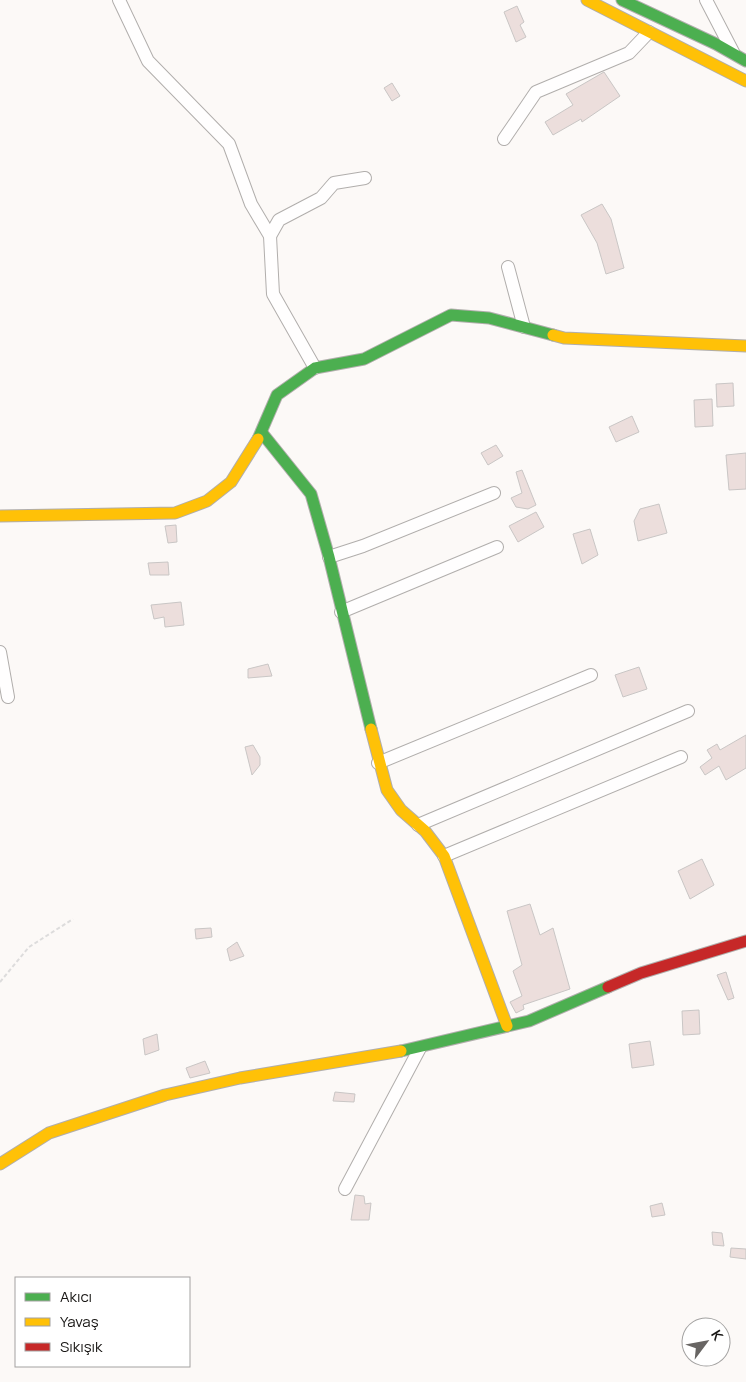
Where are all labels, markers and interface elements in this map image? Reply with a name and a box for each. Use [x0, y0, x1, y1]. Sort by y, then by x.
legend [15, 1277, 190, 1367]
text: Akıcı [60, 1286, 92, 1307]
text: Yavaş [60, 1311, 99, 1332]
north arrow [681, 1317, 731, 1367]
text: K [707, 1326, 728, 1345]
text: Sıkışık [60, 1336, 103, 1357]

